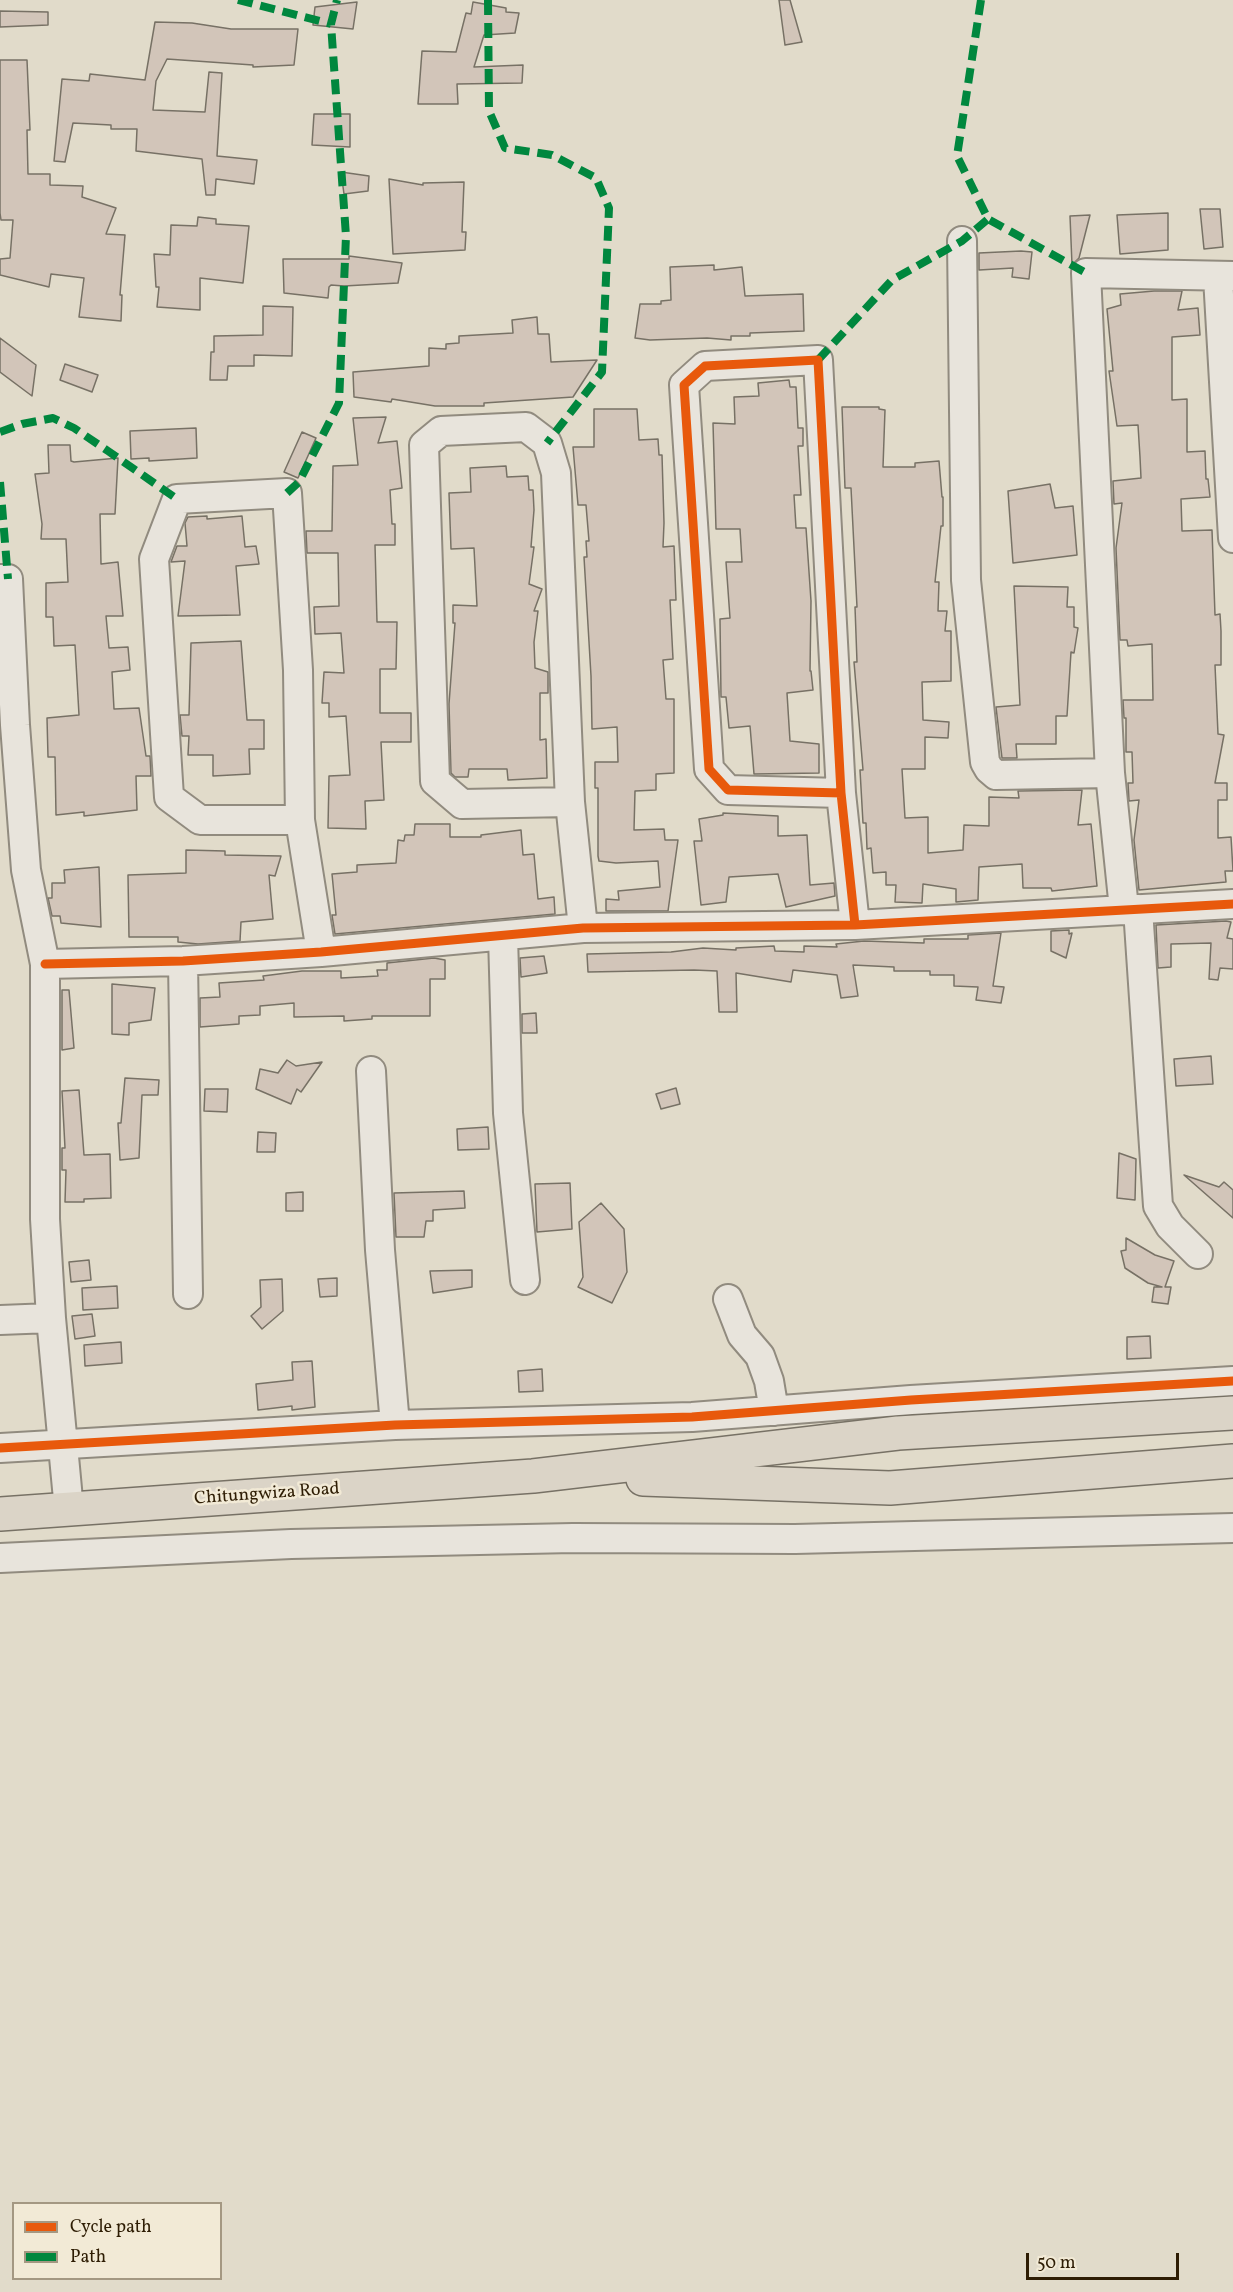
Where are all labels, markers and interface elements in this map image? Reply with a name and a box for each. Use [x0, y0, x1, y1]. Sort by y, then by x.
street label: Chitungwiza Road [193, 1479, 341, 1511]
legend [12, 2202, 222, 2280]
text: Cycle path [70, 2215, 152, 2240]
scale bar [1029, 2241, 1182, 2279]
text: Path [70, 2245, 106, 2270]
text: 50 m [1037, 2251, 1076, 2276]

